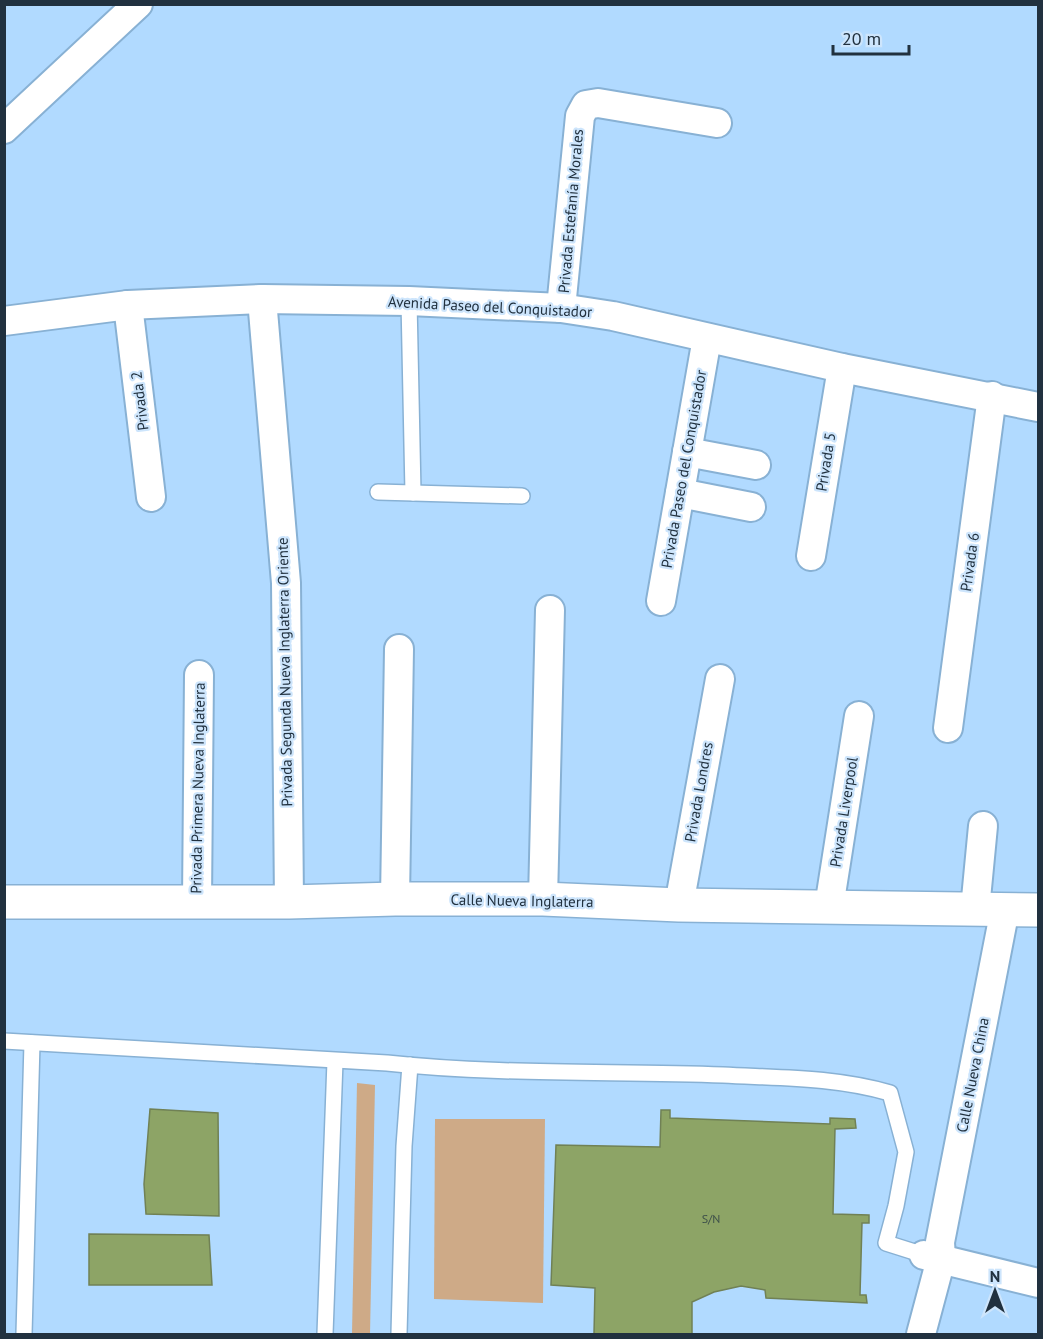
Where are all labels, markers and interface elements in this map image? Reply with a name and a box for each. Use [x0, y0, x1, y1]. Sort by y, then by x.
scale bar [833, 18, 910, 56]
text: 20 m [842, 27, 881, 50]
street label: Privada Estefanía Morales [554, 128, 587, 294]
street label: Avenida Paseo del Conquistador [387, 292, 593, 321]
street label: Privada Paseo del Conquistador [657, 368, 710, 569]
street label: Privada 2 [126, 370, 153, 432]
street label: Privada 5 [811, 431, 840, 493]
street label: Privada 6 [956, 531, 983, 593]
street label: Privada Segunda Nueva Inglaterra Oriente [273, 537, 296, 807]
street label: Privada Primera Nueva Inglaterra [186, 682, 209, 894]
street label: Privada Londres [680, 740, 717, 843]
street label: Privada Liverpool [825, 755, 862, 868]
street label: Calle Nueva Inglaterra [450, 890, 594, 911]
street label: Calle Nueva China [952, 1016, 993, 1134]
house number: S/N [702, 1211, 720, 1226]
north arrow [965, 1261, 1025, 1321]
text: N [990, 1266, 1000, 1286]

